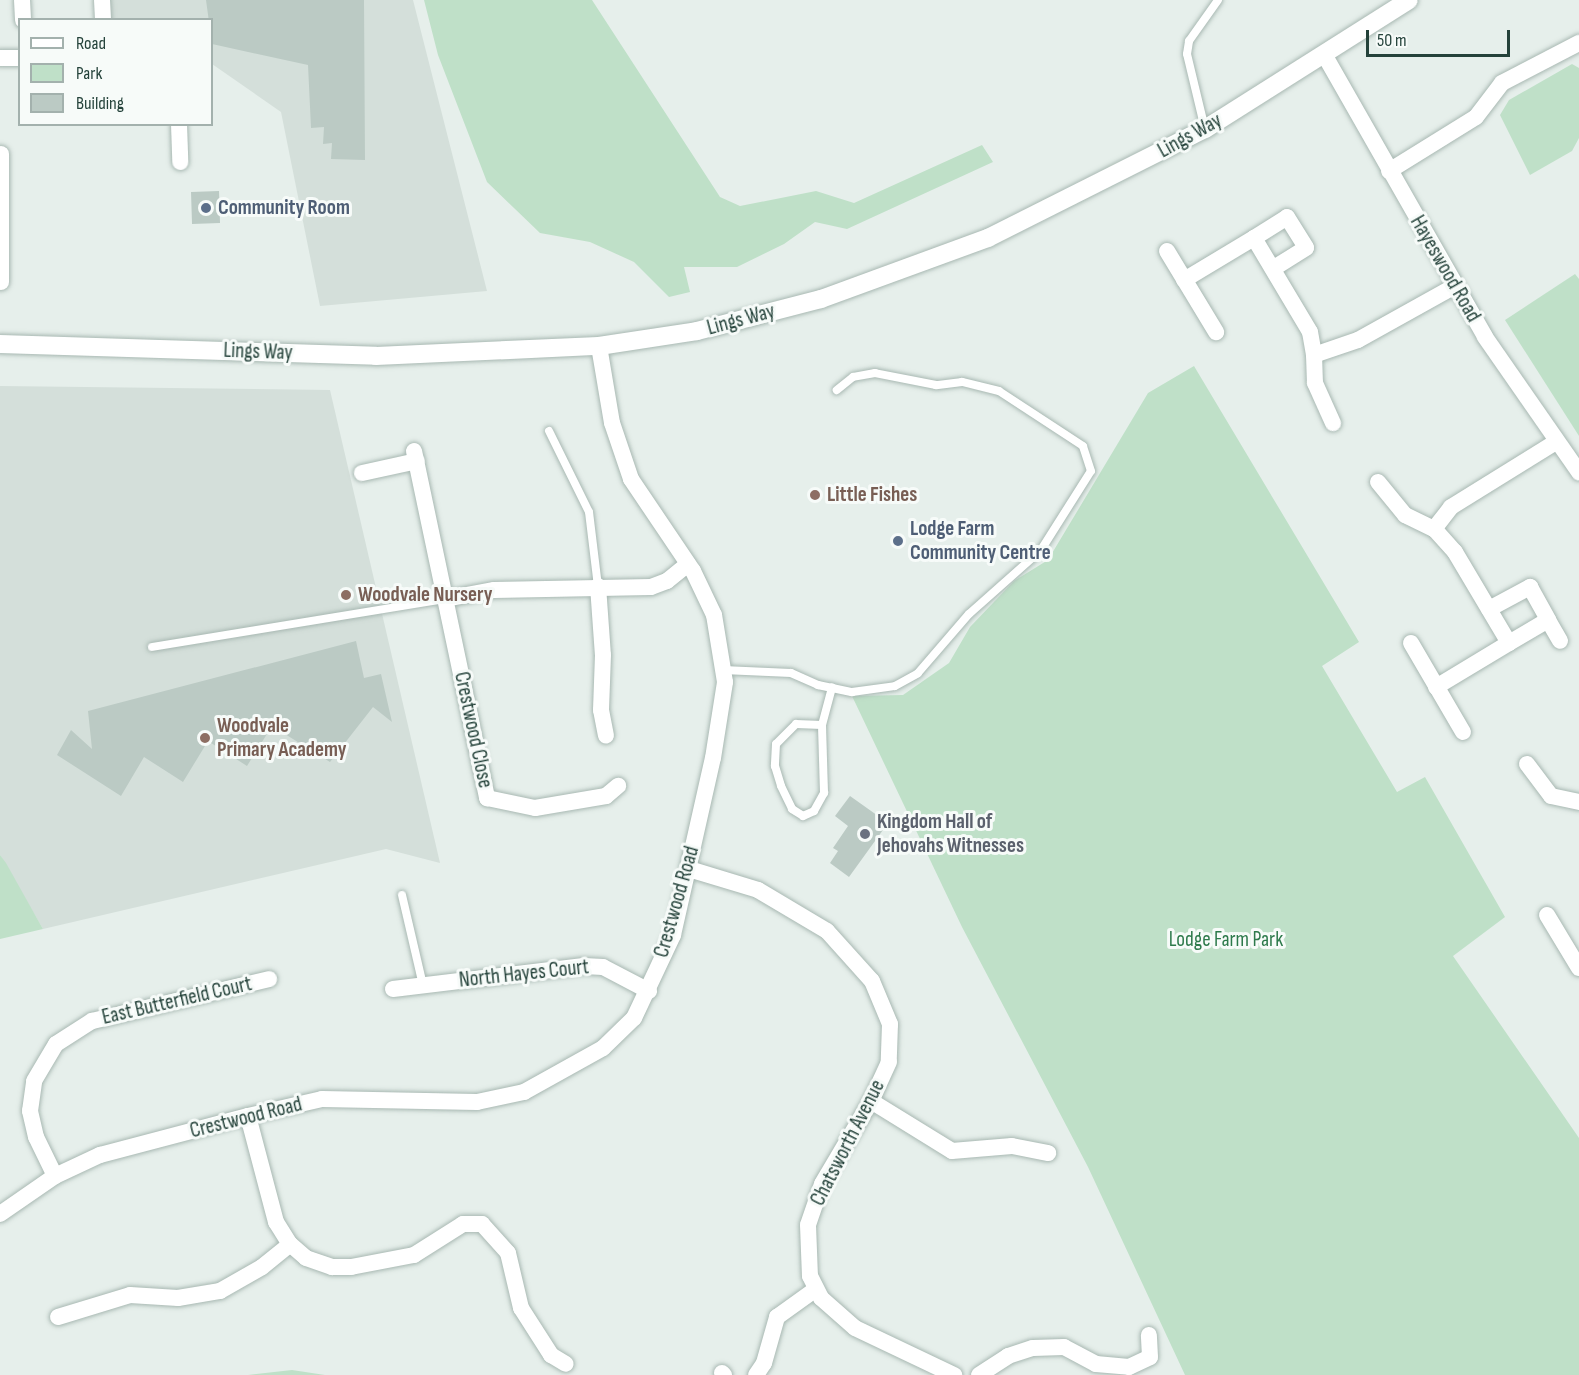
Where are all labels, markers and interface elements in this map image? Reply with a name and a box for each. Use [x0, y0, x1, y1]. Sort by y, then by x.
legend [18, 18, 213, 126]
scale bar [1369, 18, 1513, 56]
text: 50 m [1377, 30, 1407, 51]
text: Road [76, 33, 106, 54]
text: Park [76, 63, 102, 84]
text: Building [76, 93, 124, 114]
street label: Lings Way [1154, 108, 1226, 164]
place label: Community Room [218, 195, 350, 221]
marker: Community Room [199, 201, 213, 215]
street label: Hayeswood Road [1404, 211, 1486, 327]
street label: Lings Way [704, 299, 778, 341]
street label: Lings Way [223, 338, 293, 366]
place label: Little Fishes [827, 482, 917, 508]
marker: Little Fishes [808, 488, 822, 502]
place label: Lodge Farm Community Centre [910, 516, 1051, 566]
marker: Lodge Farm Community Centre [891, 534, 905, 548]
place label: Woodvale Nursery [358, 582, 492, 608]
marker: Woodvale Nursery [339, 588, 353, 602]
street label: Crestwood Close [448, 670, 498, 790]
place label: Woodvale Primary Academy [217, 713, 347, 763]
marker: Woodvale Primary Academy [198, 731, 212, 745]
place label: Kingdom Hall of Jehovahs Witnesses [877, 809, 1024, 859]
marker: Kingdom Hall of Jehovahs Witnesses [858, 827, 872, 841]
street label: Crestwood Road [649, 844, 705, 960]
park label: Lodge Farm Park [1169, 927, 1283, 953]
street label: North Hayes Court [458, 955, 590, 993]
street label: East Butterfield Court [100, 972, 254, 1030]
street label: Chatsworth Avenue [805, 1076, 891, 1210]
street label: Crestwood Road [187, 1092, 305, 1144]

